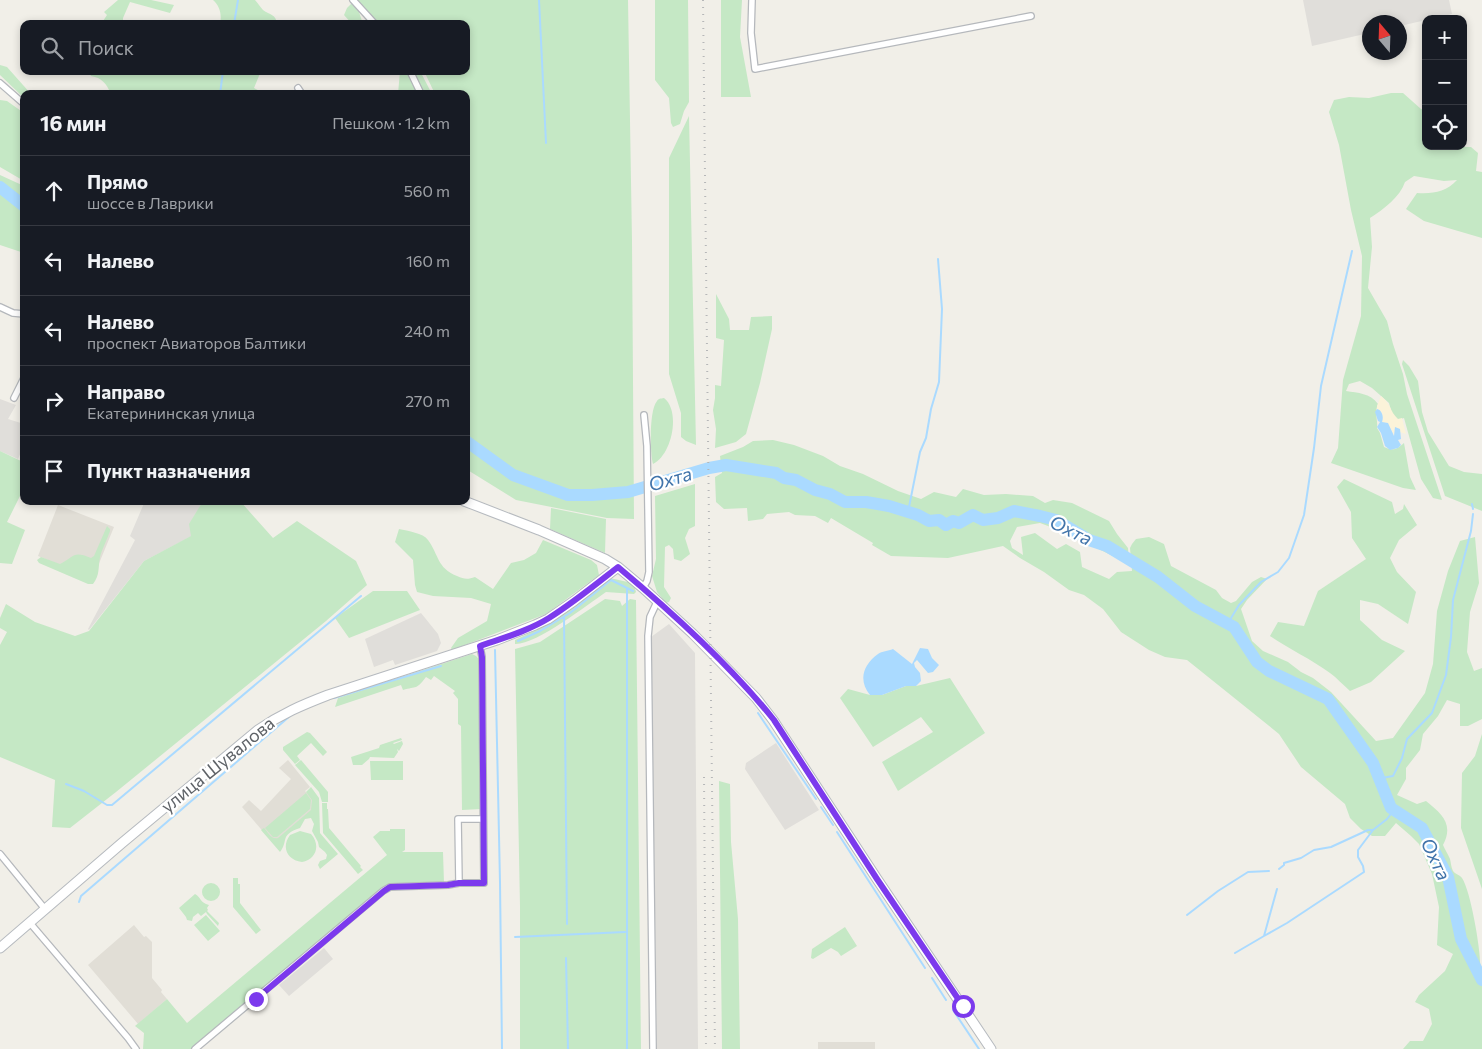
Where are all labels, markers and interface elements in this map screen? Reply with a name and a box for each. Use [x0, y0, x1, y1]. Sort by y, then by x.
north arrow [1362, 15, 1407, 60]
map controls [1422, 15, 1467, 150]
button: + [1422, 15, 1467, 60]
search box [20, 20, 470, 75]
icon: search [38, 34, 66, 62]
text: Поиск [78, 36, 134, 59]
button: − [1422, 60, 1467, 105]
button: locate [1422, 105, 1467, 150]
text: 16 мин [40, 110, 106, 135]
text: Пешком · 1.2 km [332, 113, 450, 132]
text: Прямо [87, 170, 148, 193]
icon: ahead [40, 177, 68, 205]
text: 560 m [404, 181, 450, 200]
text: шоссе в Лаврики [87, 193, 214, 212]
icon: left [40, 247, 68, 275]
text: Налево [87, 249, 154, 272]
text: 160 m [406, 251, 450, 270]
text: Налево [87, 310, 154, 333]
icon: left [40, 317, 68, 345]
text: 240 m [404, 321, 450, 340]
text: проспект Авиаторов Балтики [87, 333, 306, 352]
text: Направо [87, 380, 165, 403]
icon: right [40, 387, 68, 415]
text: 270 m [405, 391, 450, 410]
text: Екатерининская улица [87, 403, 255, 422]
icon: arrive [40, 457, 68, 485]
text: Пункт назначения [87, 459, 250, 482]
water label: Охта [645, 461, 694, 496]
water label: Охта [1046, 510, 1096, 550]
street label: улица Шувалова [156, 712, 279, 817]
water label: Охта [1417, 834, 1456, 884]
route end [245, 988, 268, 1011]
route start [952, 995, 975, 1018]

